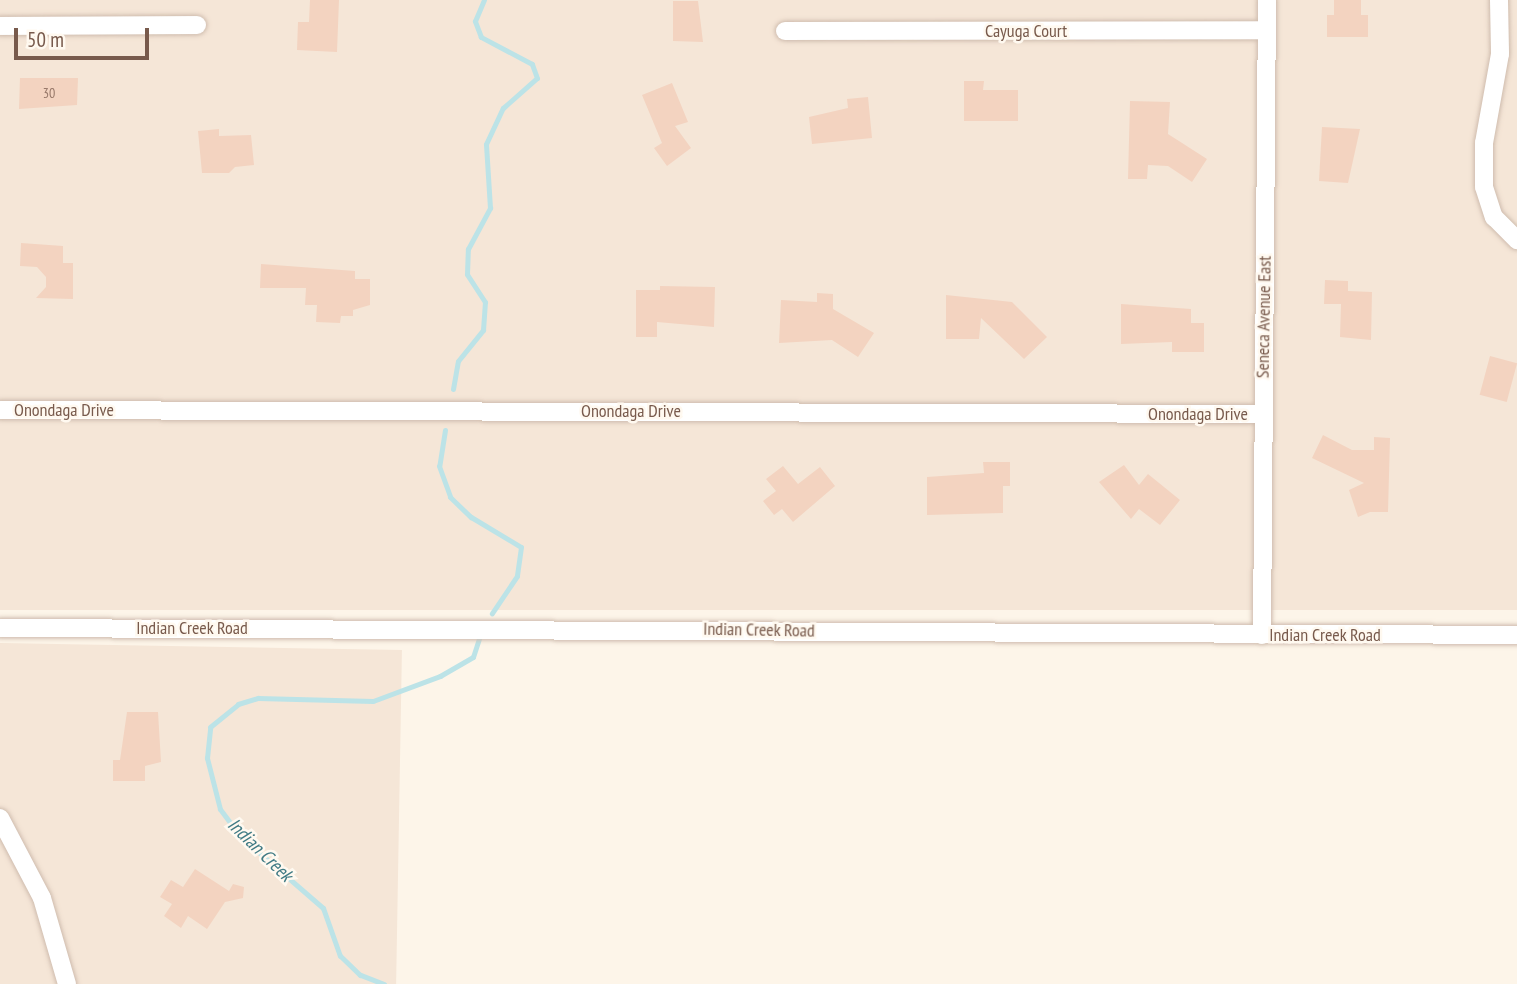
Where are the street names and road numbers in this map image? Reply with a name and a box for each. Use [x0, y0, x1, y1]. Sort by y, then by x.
street label: Cayuga Court [985, 20, 1067, 42]
street label: Seneca Avenue East [1252, 255, 1276, 379]
street label: Onondaga Drive [14, 399, 114, 421]
street label: Onondaga Drive [581, 400, 681, 422]
street label: Onondaga Drive [1148, 403, 1248, 425]
street label: Indian Creek Road [136, 617, 248, 639]
street label: Indian Creek Road [703, 618, 815, 642]
street label: Indian Creek Road [1269, 624, 1381, 646]

